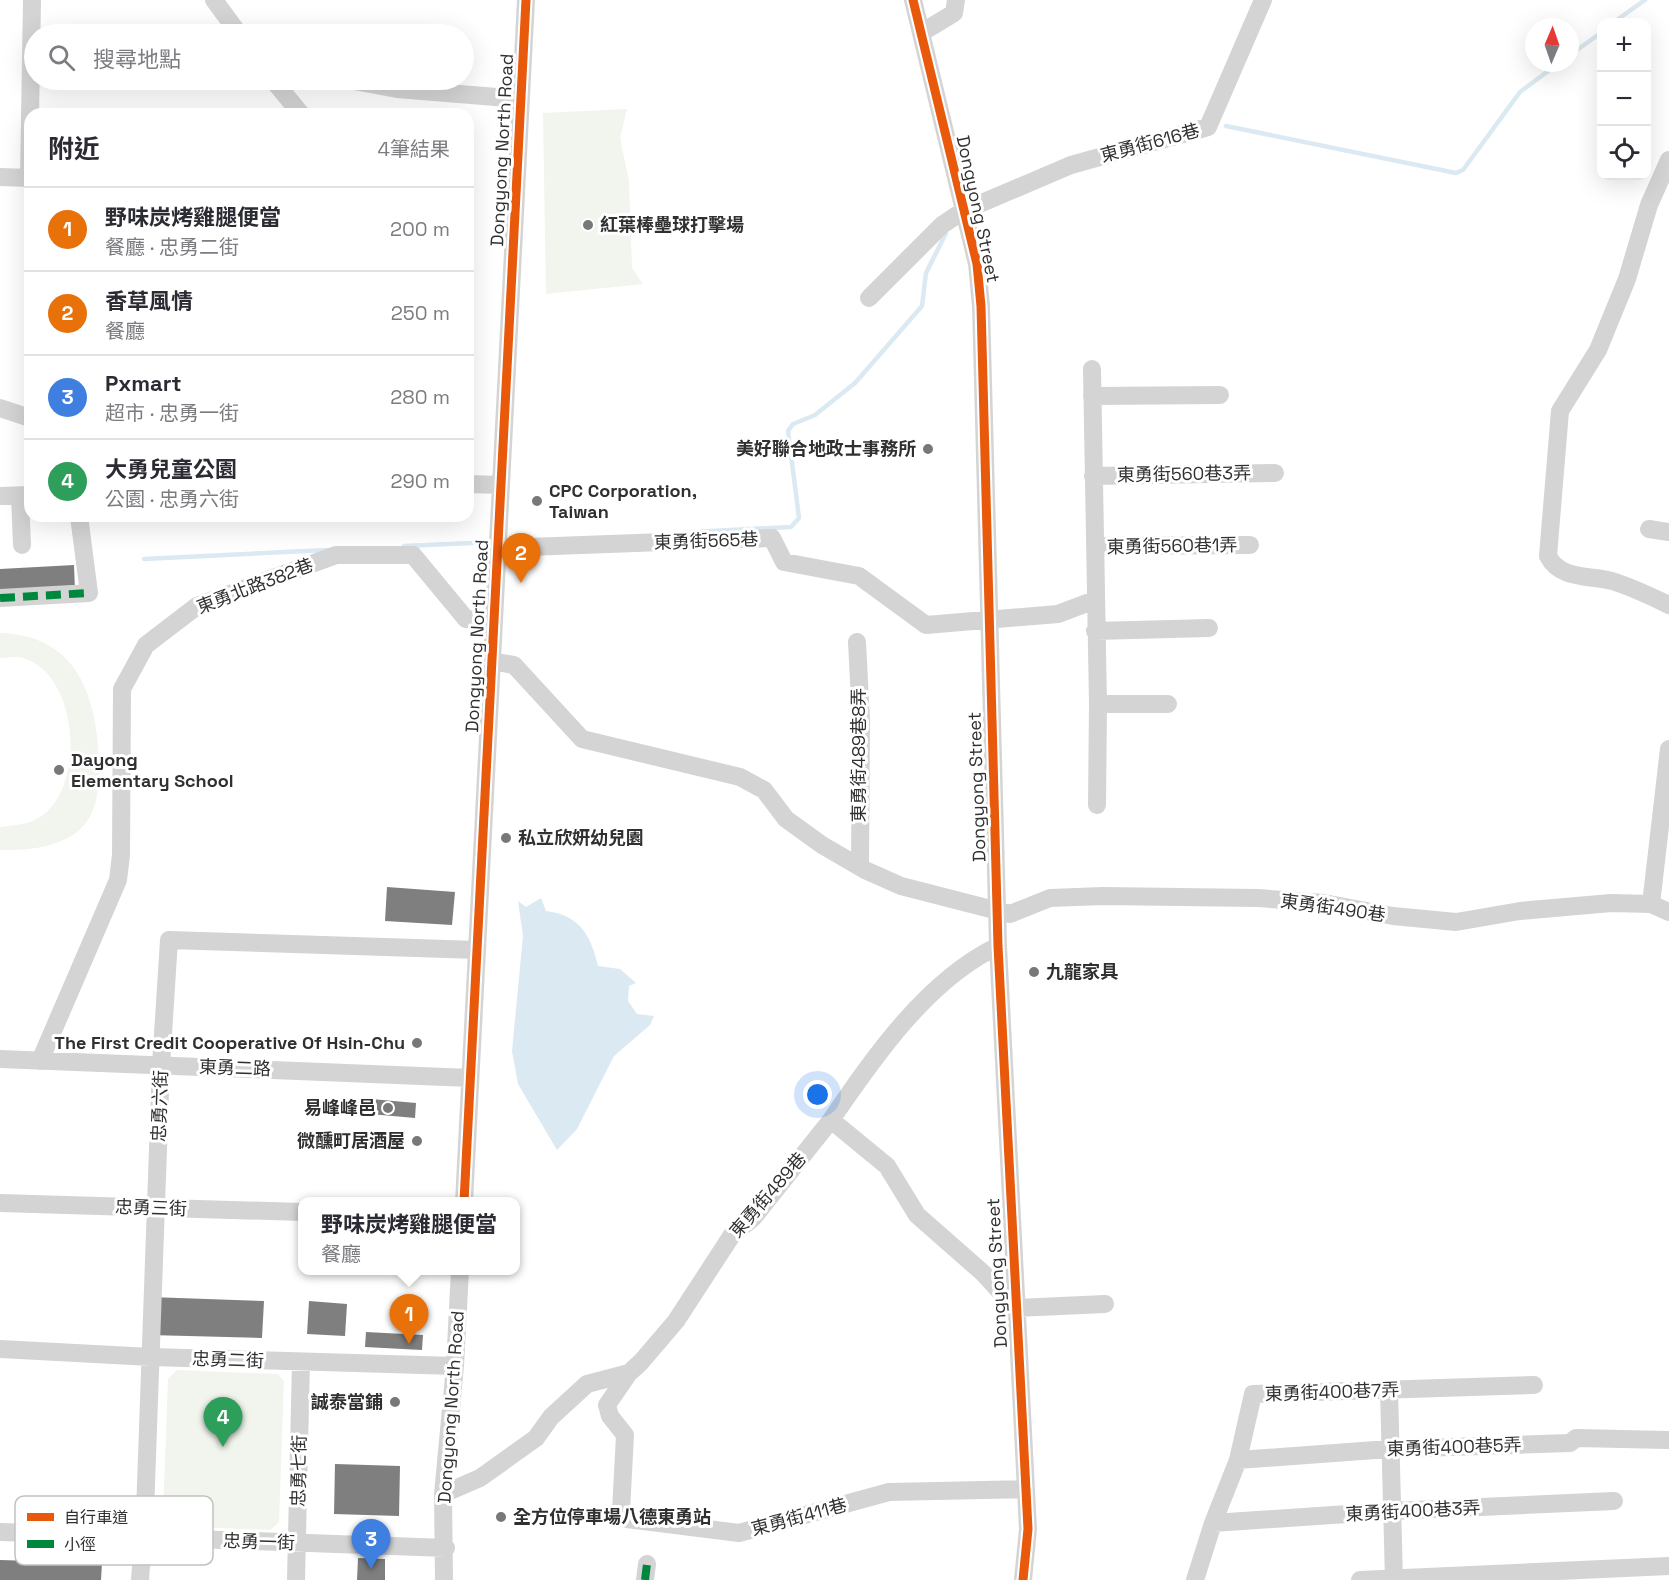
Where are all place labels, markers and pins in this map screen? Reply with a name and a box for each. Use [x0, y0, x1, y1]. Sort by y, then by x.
place label: 紅葉棒壘球打擊場 [600, 213, 744, 236]
marker: 紅葉棒壘球打擊場 [581, 218, 595, 232]
place label: 美好聯合地政士事務所 [736, 437, 916, 460]
marker: 美好聯合地政士事務所 [921, 442, 935, 456]
place label: CPC Corporation, Taiwan [549, 479, 697, 523]
marker: CPC Corporation, Taiwan [530, 494, 544, 508]
pin: 2 [502, 534, 540, 583]
place label: Dayong Elementary School [71, 748, 234, 792]
marker: Dayong Elementary School [52, 763, 66, 777]
place label: 私立欣妍幼兒園 [518, 826, 644, 849]
marker: 私立欣妍幼兒園 [499, 831, 513, 845]
place label: 九龍家具 [1046, 960, 1118, 983]
marker: 九龍家具 [1027, 965, 1041, 979]
place label: The First Credit Cooperative Of Hsin-Chu [54, 1031, 405, 1054]
marker: The First Credit Cooperative Of Hsin-Chu [410, 1036, 424, 1050]
place label: 易峰峰邑 [304, 1096, 376, 1119]
marker: 易峰峰邑 [381, 1101, 395, 1115]
place label: 微醺町居酒屋 [297, 1129, 405, 1152]
marker: 微醺町居酒屋 [410, 1134, 424, 1148]
pin: 1 [390, 1294, 428, 1344]
place label: 誠泰當鋪 [311, 1390, 383, 1413]
marker: 誠泰當鋪 [388, 1395, 402, 1409]
pin: 4 [204, 1398, 242, 1447]
place label: 全方位停車場八德東勇站 [513, 1505, 711, 1528]
marker: 全方位停車場八德東勇站 [494, 1510, 508, 1524]
pin: 3 [352, 1520, 391, 1569]

